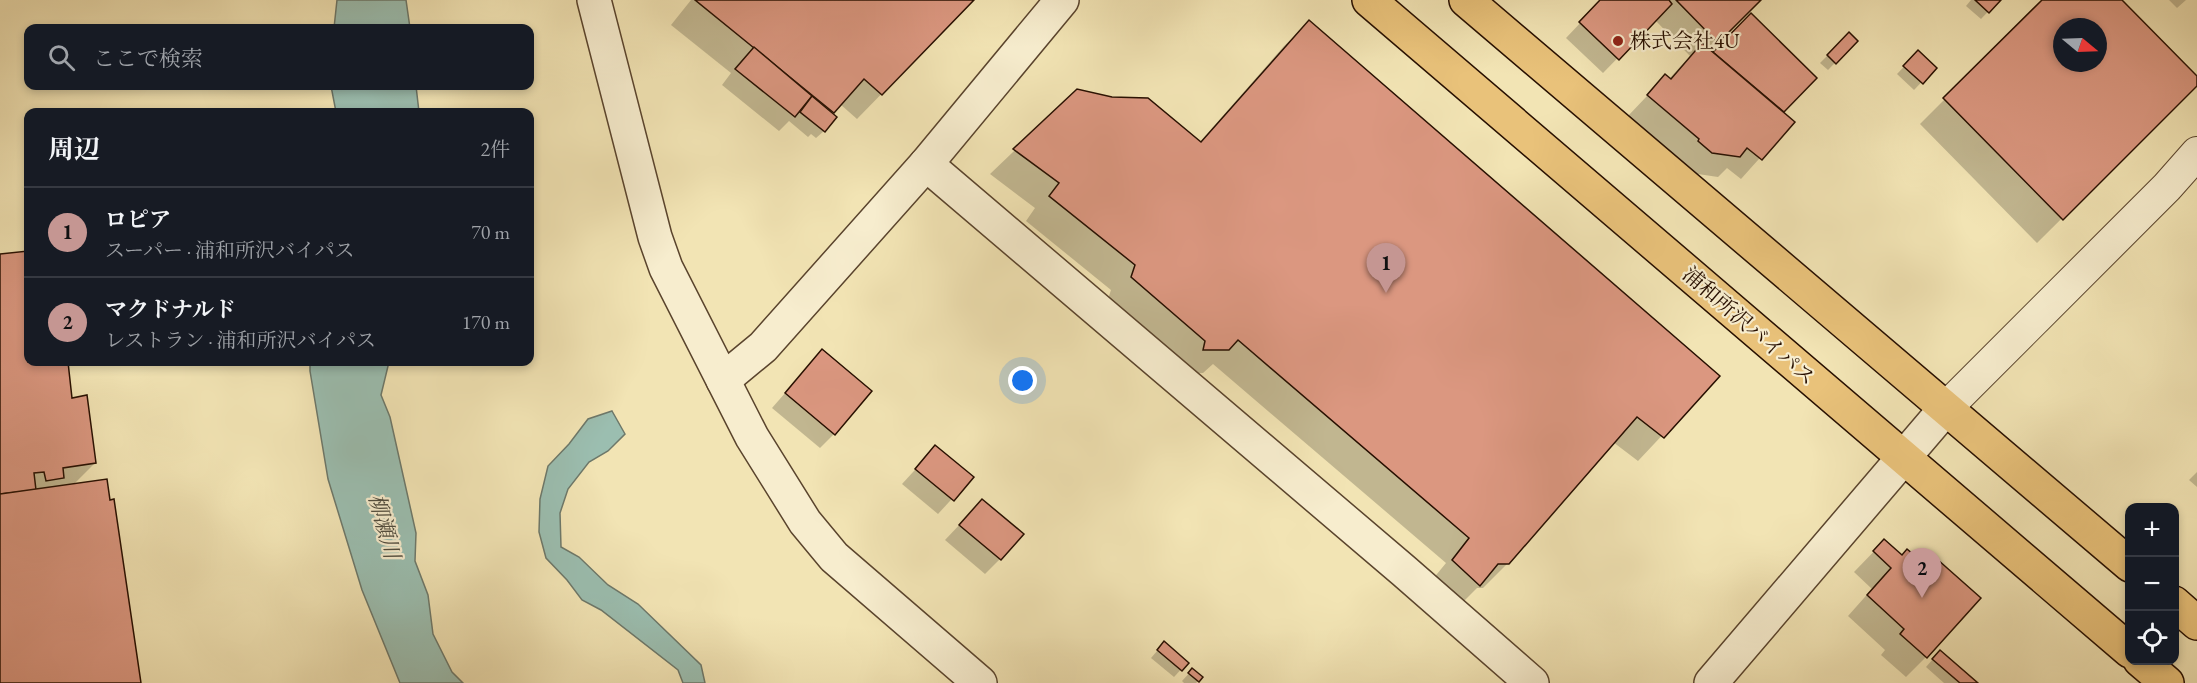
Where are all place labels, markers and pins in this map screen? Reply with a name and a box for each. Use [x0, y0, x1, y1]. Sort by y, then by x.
place label: 株式会社4U [1630, 27, 1740, 54]
marker: 株式会社4U [1611, 34, 1625, 48]
pin: 1 [1366, 244, 1406, 293]
pin: 2 [1902, 548, 1942, 598]

